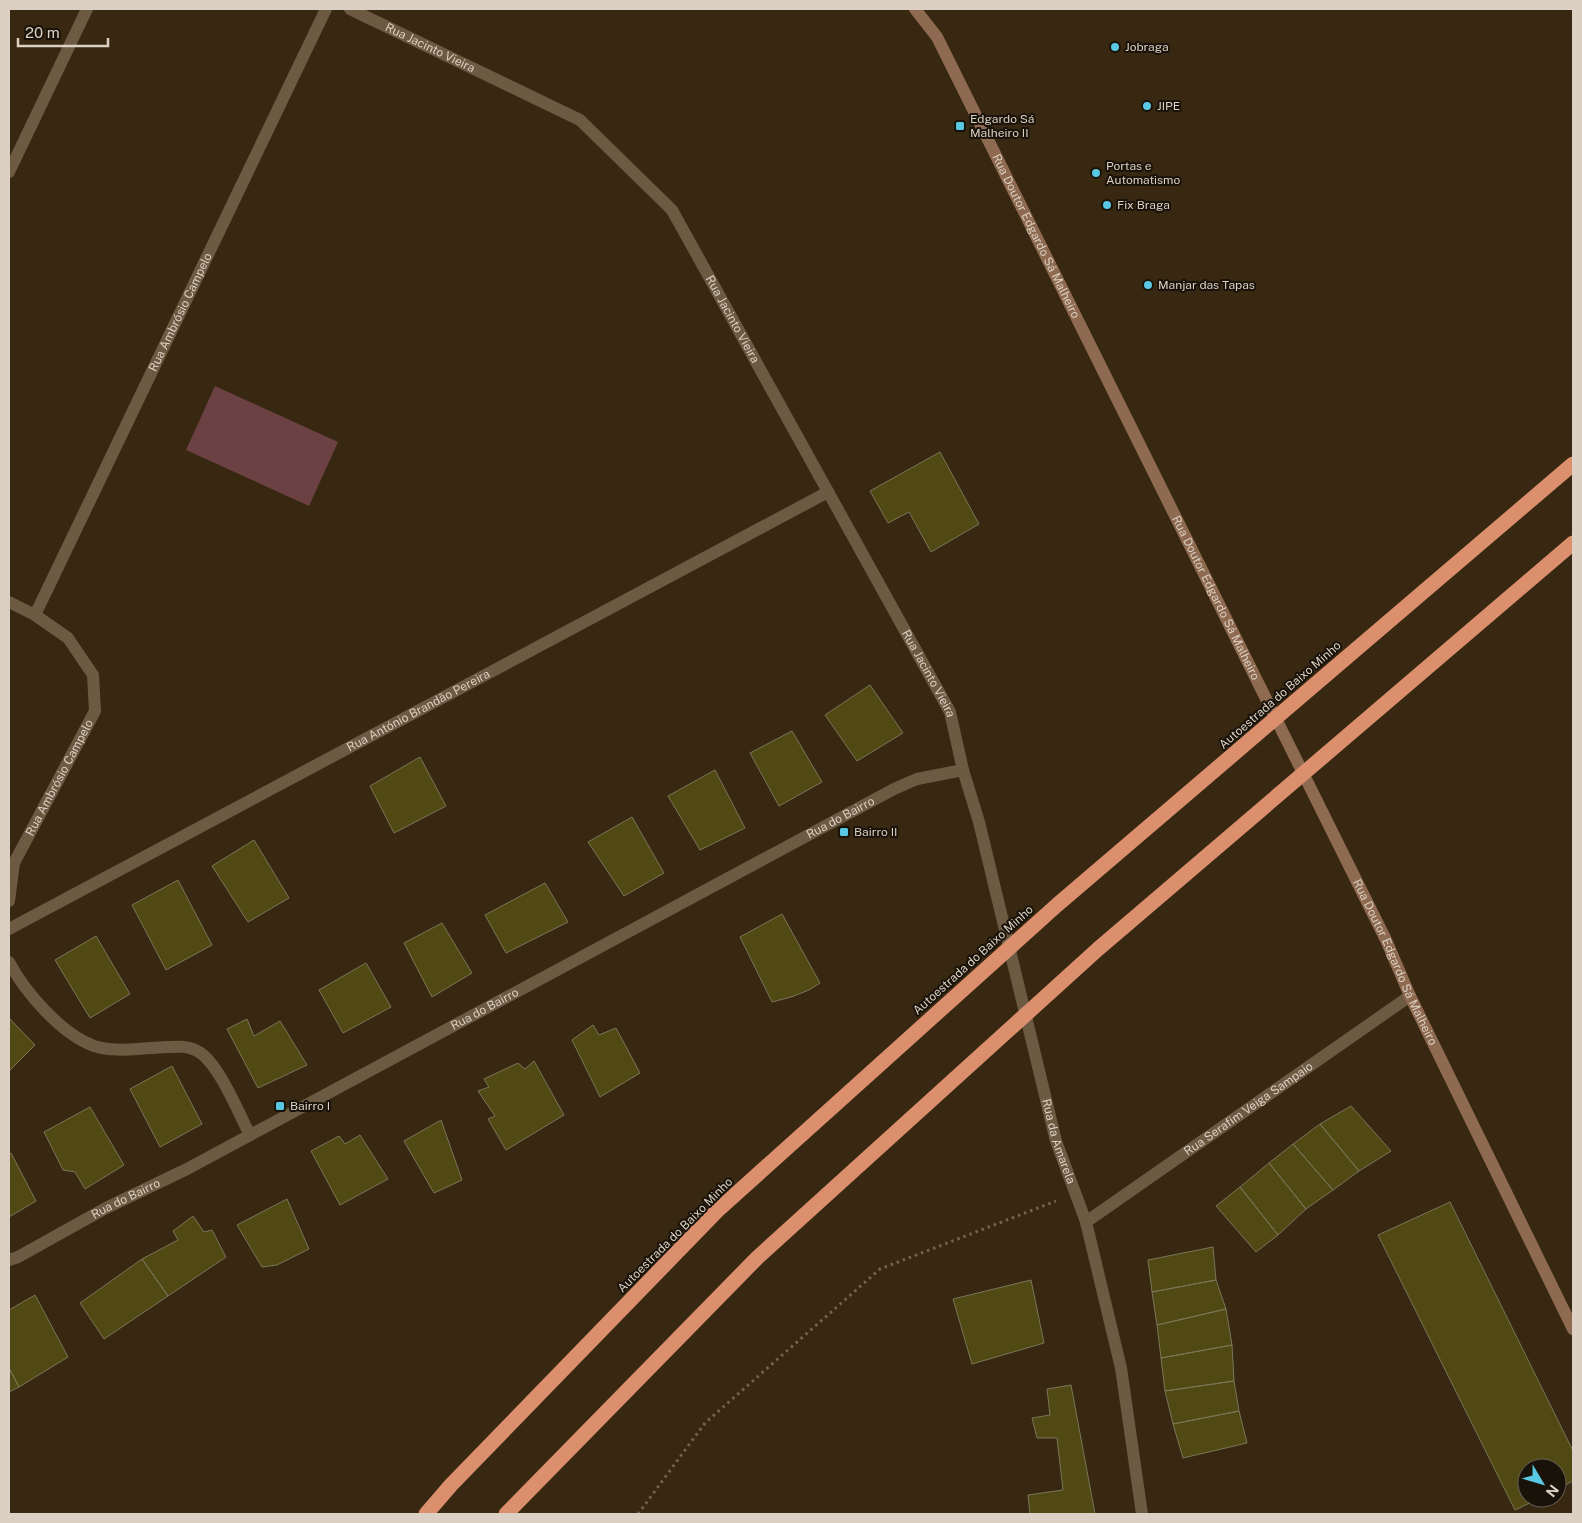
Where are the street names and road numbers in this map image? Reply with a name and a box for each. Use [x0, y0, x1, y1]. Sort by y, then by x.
street label: Rua Jacinto Vieira [383, 20, 477, 75]
street label: Rua Doutor Edgardo Sá Malheiro [989, 152, 1083, 321]
street label: Rua Ambrósio Campelo [146, 250, 215, 374]
street label: Rua Jacinto Vieira [703, 273, 762, 366]
street label: Rua Doutor Edgardo Sá Malheiro [1169, 513, 1263, 683]
street label: Rua Jacinto Vieira [899, 627, 958, 718]
street label: Autoestrada do Baixo Minho [1216, 638, 1344, 752]
street label: Rua António Brandão Pereira [344, 667, 492, 754]
street label: Rua Ambrósio Campelo [23, 717, 96, 838]
street label: Rua do Bairro [804, 794, 877, 842]
street label: Rua Doutor Edgardo Sá Malheiro [1350, 877, 1440, 1048]
street label: Autoestrada do Baixo Minho [910, 902, 1036, 1018]
street label: Rua do Bairro [448, 985, 521, 1033]
street label: Rua Serafim Veiga Sampaio [1181, 1059, 1316, 1158]
street label: Rua da Amarela [1039, 1097, 1078, 1186]
street label: Autoestrada do Baixo Minho [615, 1175, 735, 1295]
street label: Rua do Bairro [89, 1176, 163, 1222]

